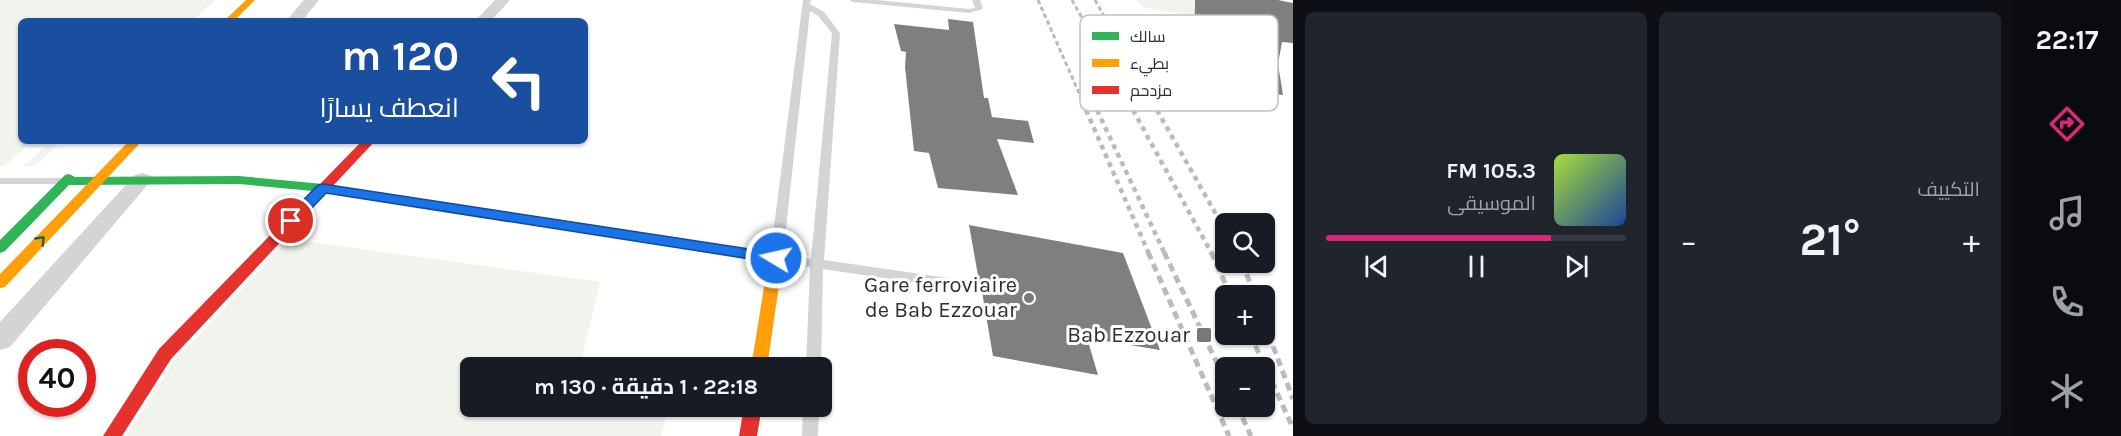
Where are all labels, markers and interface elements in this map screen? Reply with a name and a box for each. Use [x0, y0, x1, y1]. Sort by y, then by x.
legend [1080, 15, 1278, 111]
text: 22:17 [2036, 24, 2099, 56]
text: سالك [1130, 27, 1165, 46]
text: 120 m [342, 31, 459, 81]
icon: left [480, 42, 558, 120]
text: بطيء [1130, 54, 1169, 77]
text: مزدحم [1130, 81, 1172, 102]
text: انعطف يسارًا [319, 92, 459, 124]
icon: directions [2046, 103, 2088, 145]
text: 105.3 FM [1446, 158, 1536, 184]
text: التكييف [1917, 178, 1980, 201]
text: الموسيقى [1447, 192, 1536, 215]
icon: music [2046, 192, 2088, 234]
pin [265, 195, 316, 246]
icon: arrive [274, 204, 307, 237]
map controls [1215, 213, 1275, 417]
button: search [1215, 213, 1275, 273]
text: 21° [1800, 214, 1860, 266]
text: − [1680, 222, 1697, 260]
text: + [1963, 222, 1980, 260]
position arrow [744, 226, 808, 290]
one-way arrow [33, 237, 44, 248]
icon: previous [1360, 250, 1393, 283]
icon: pause [1460, 250, 1493, 283]
icon: next [1560, 250, 1593, 283]
place label: Gare ferroviaire de Bab Ezzouar [864, 272, 1017, 323]
icon: phone [2046, 281, 2088, 323]
button: + [1215, 285, 1275, 345]
marker: Gare ferroviaire de Bab Ezzouar [1022, 291, 1036, 305]
place label: Bab Ezzouar [1067, 322, 1190, 348]
marker: Bab Ezzouar [1195, 326, 1213, 344]
speed limit sign: 40 [18, 339, 96, 417]
button: − [1215, 357, 1275, 417]
icon: climate [2046, 370, 2088, 412]
text: 22:18 · 1 دقيقة · 130 m [534, 374, 758, 400]

